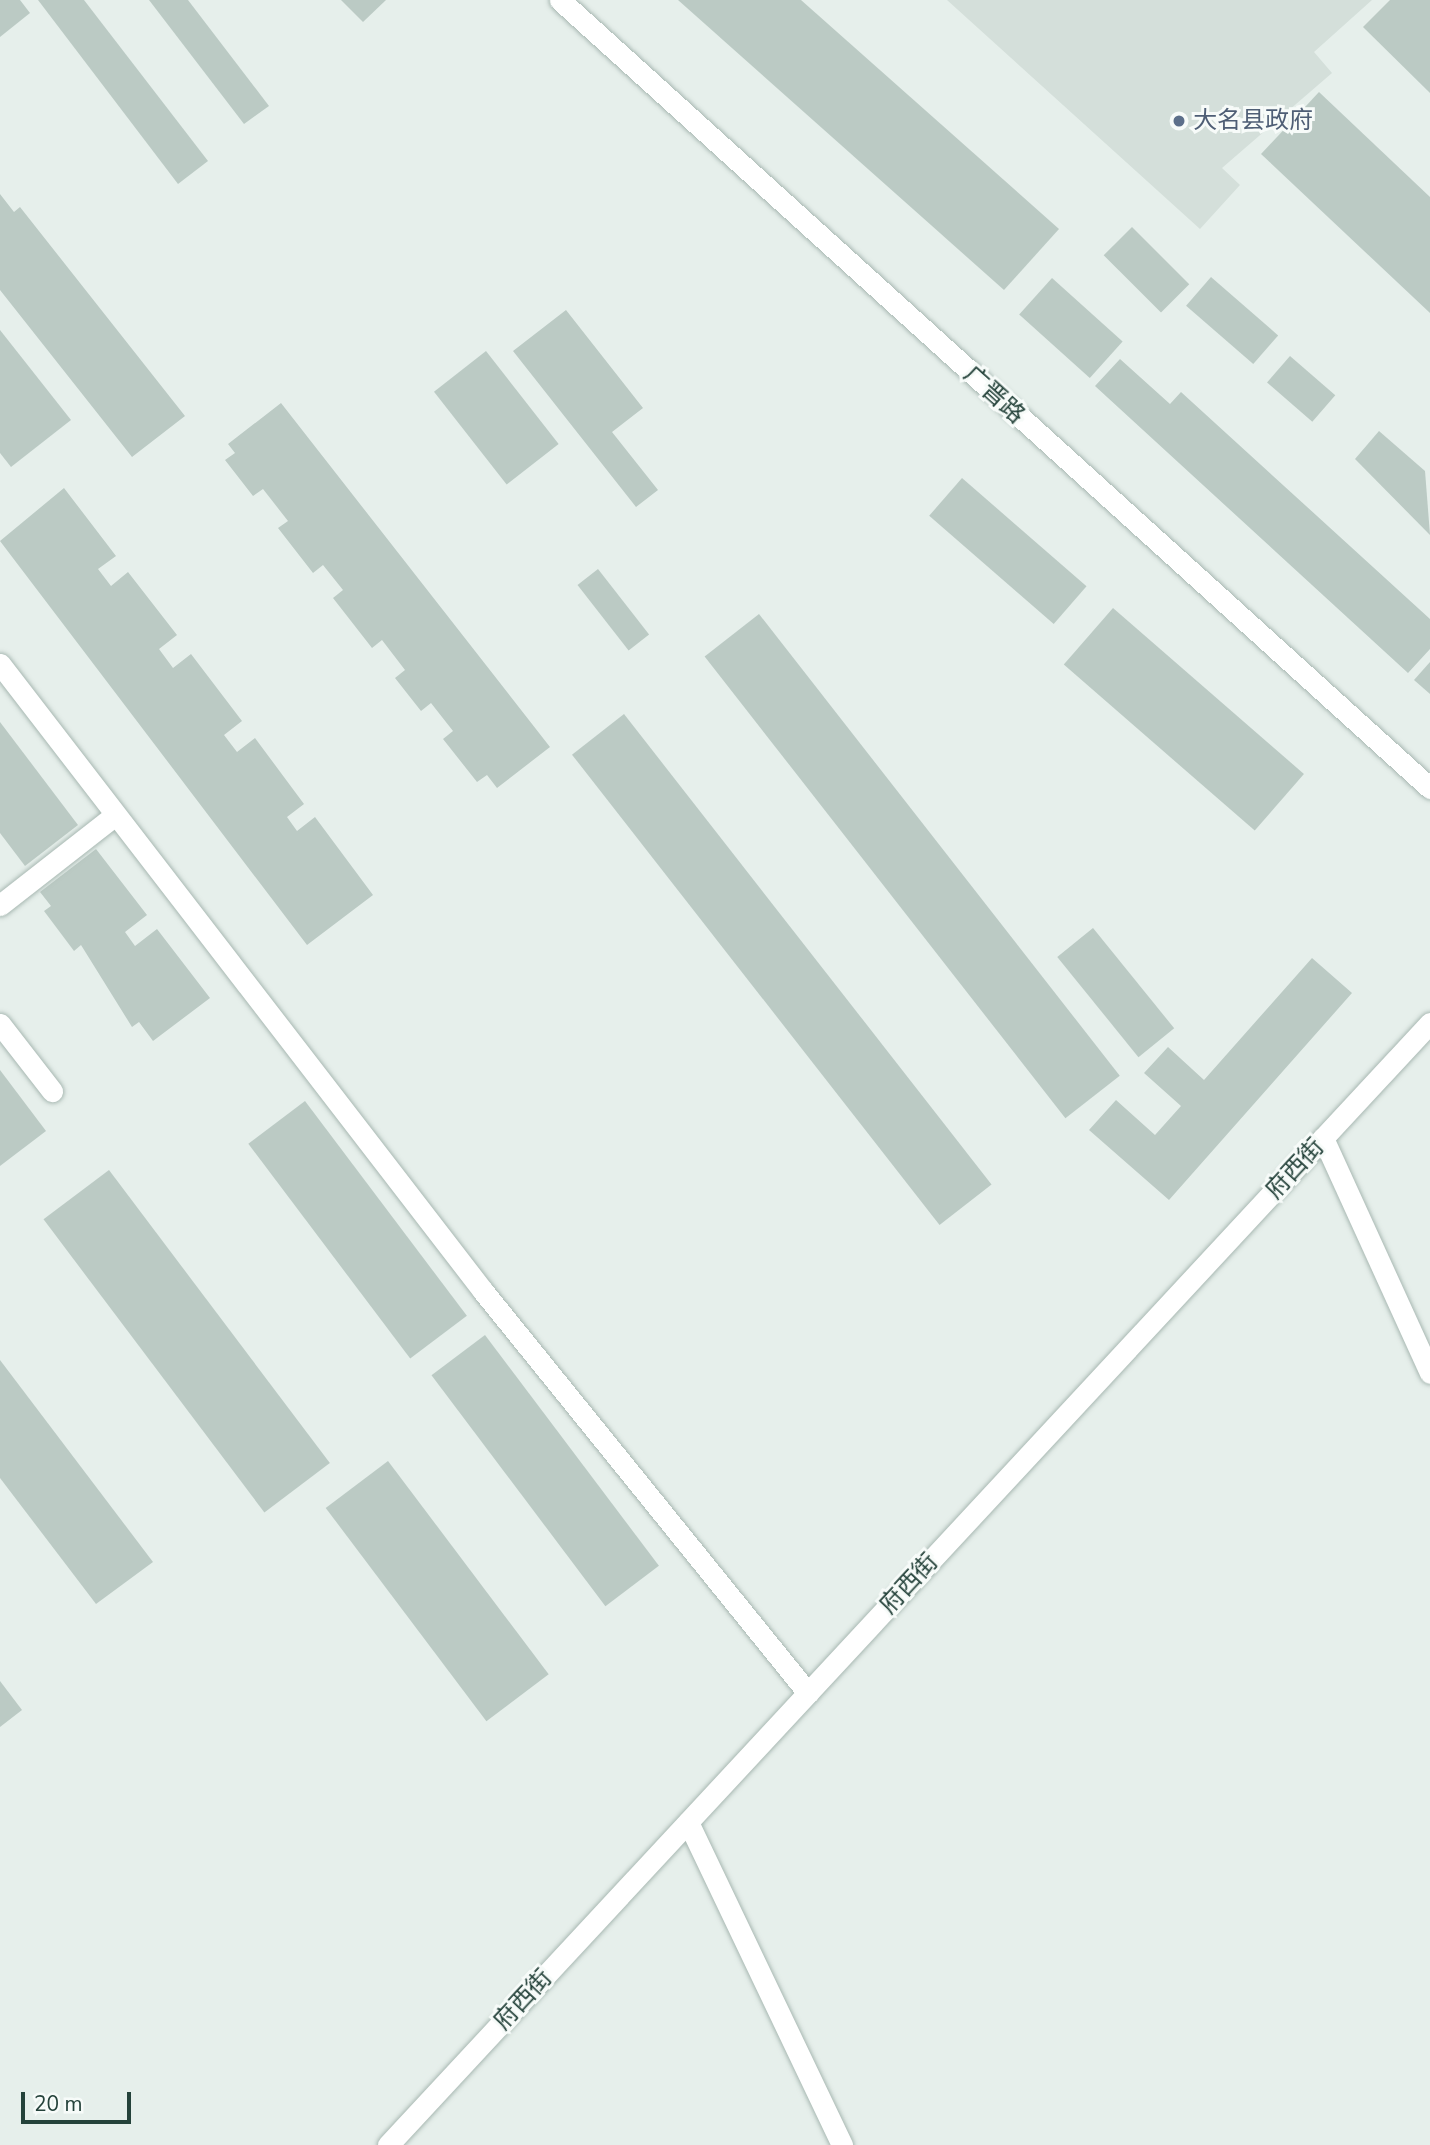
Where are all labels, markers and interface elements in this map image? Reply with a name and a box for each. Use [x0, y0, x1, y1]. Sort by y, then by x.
place label: 大名县政府 [1193, 107, 1313, 135]
marker: 大名县政府 [1171, 113, 1187, 129]
street label: 广晋路 [958, 360, 1030, 430]
street label: 府西街 [1260, 1133, 1330, 1205]
street label: 府西街 [874, 1548, 944, 1620]
street label: 府西街 [488, 1964, 558, 2036]
scale bar [24, 2078, 135, 2122]
text: 20 m [34, 2090, 83, 2118]

